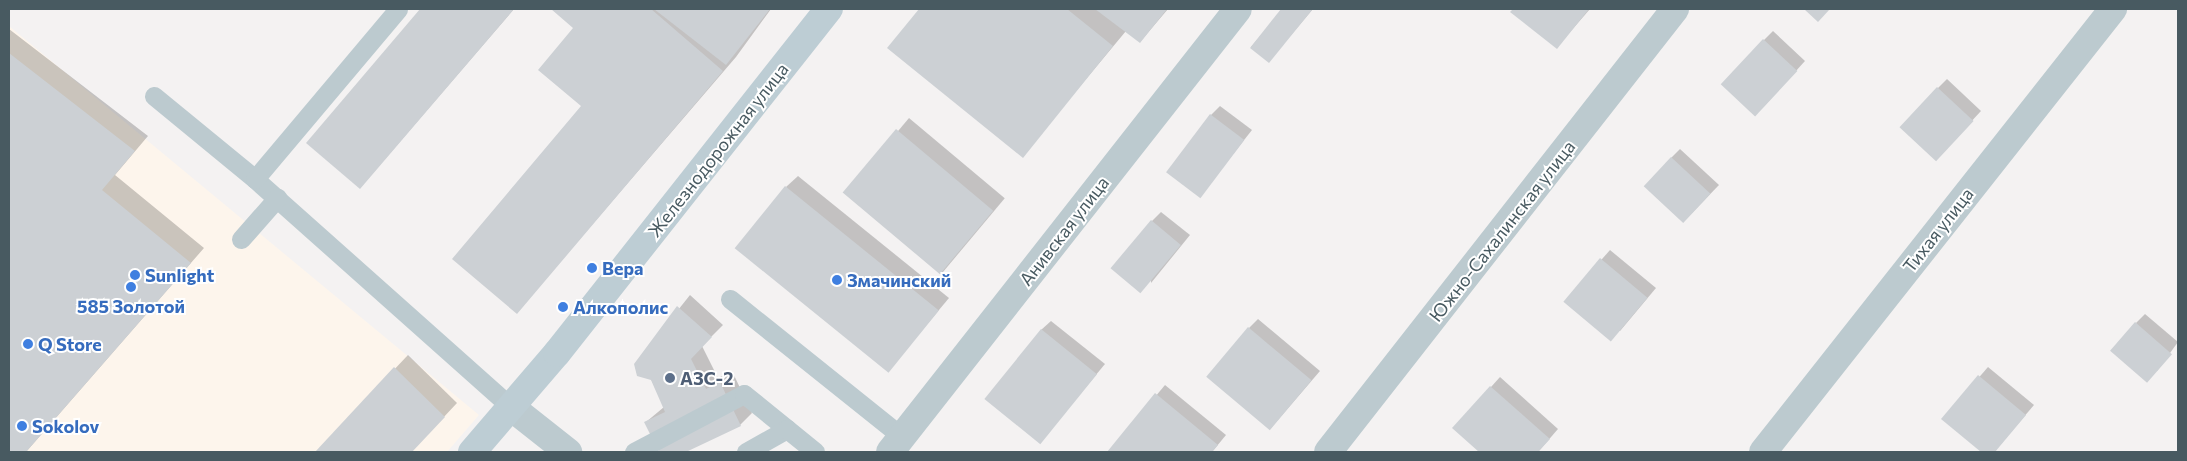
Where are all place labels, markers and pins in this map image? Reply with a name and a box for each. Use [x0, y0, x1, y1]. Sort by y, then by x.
place label: Вера [602, 257, 643, 279]
marker: Вера [586, 262, 598, 274]
place label: Sunlight [145, 264, 214, 286]
marker: Sunlight [129, 269, 141, 281]
place label: Змачинский [847, 269, 951, 291]
marker: Змачинский [831, 274, 843, 286]
marker: 585 Золотой [125, 281, 137, 293]
place label: 585 Золотой [77, 295, 185, 317]
place label: Алкополис [573, 296, 668, 318]
marker: Алкополис [557, 301, 569, 313]
place label: Q Store [38, 333, 102, 355]
marker: Q Store [22, 338, 34, 350]
place label: АЗС-2 [680, 367, 734, 389]
marker: АЗС-2 [664, 372, 676, 384]
place label: Sokolov [32, 415, 99, 437]
marker: Sokolov [16, 420, 28, 432]

